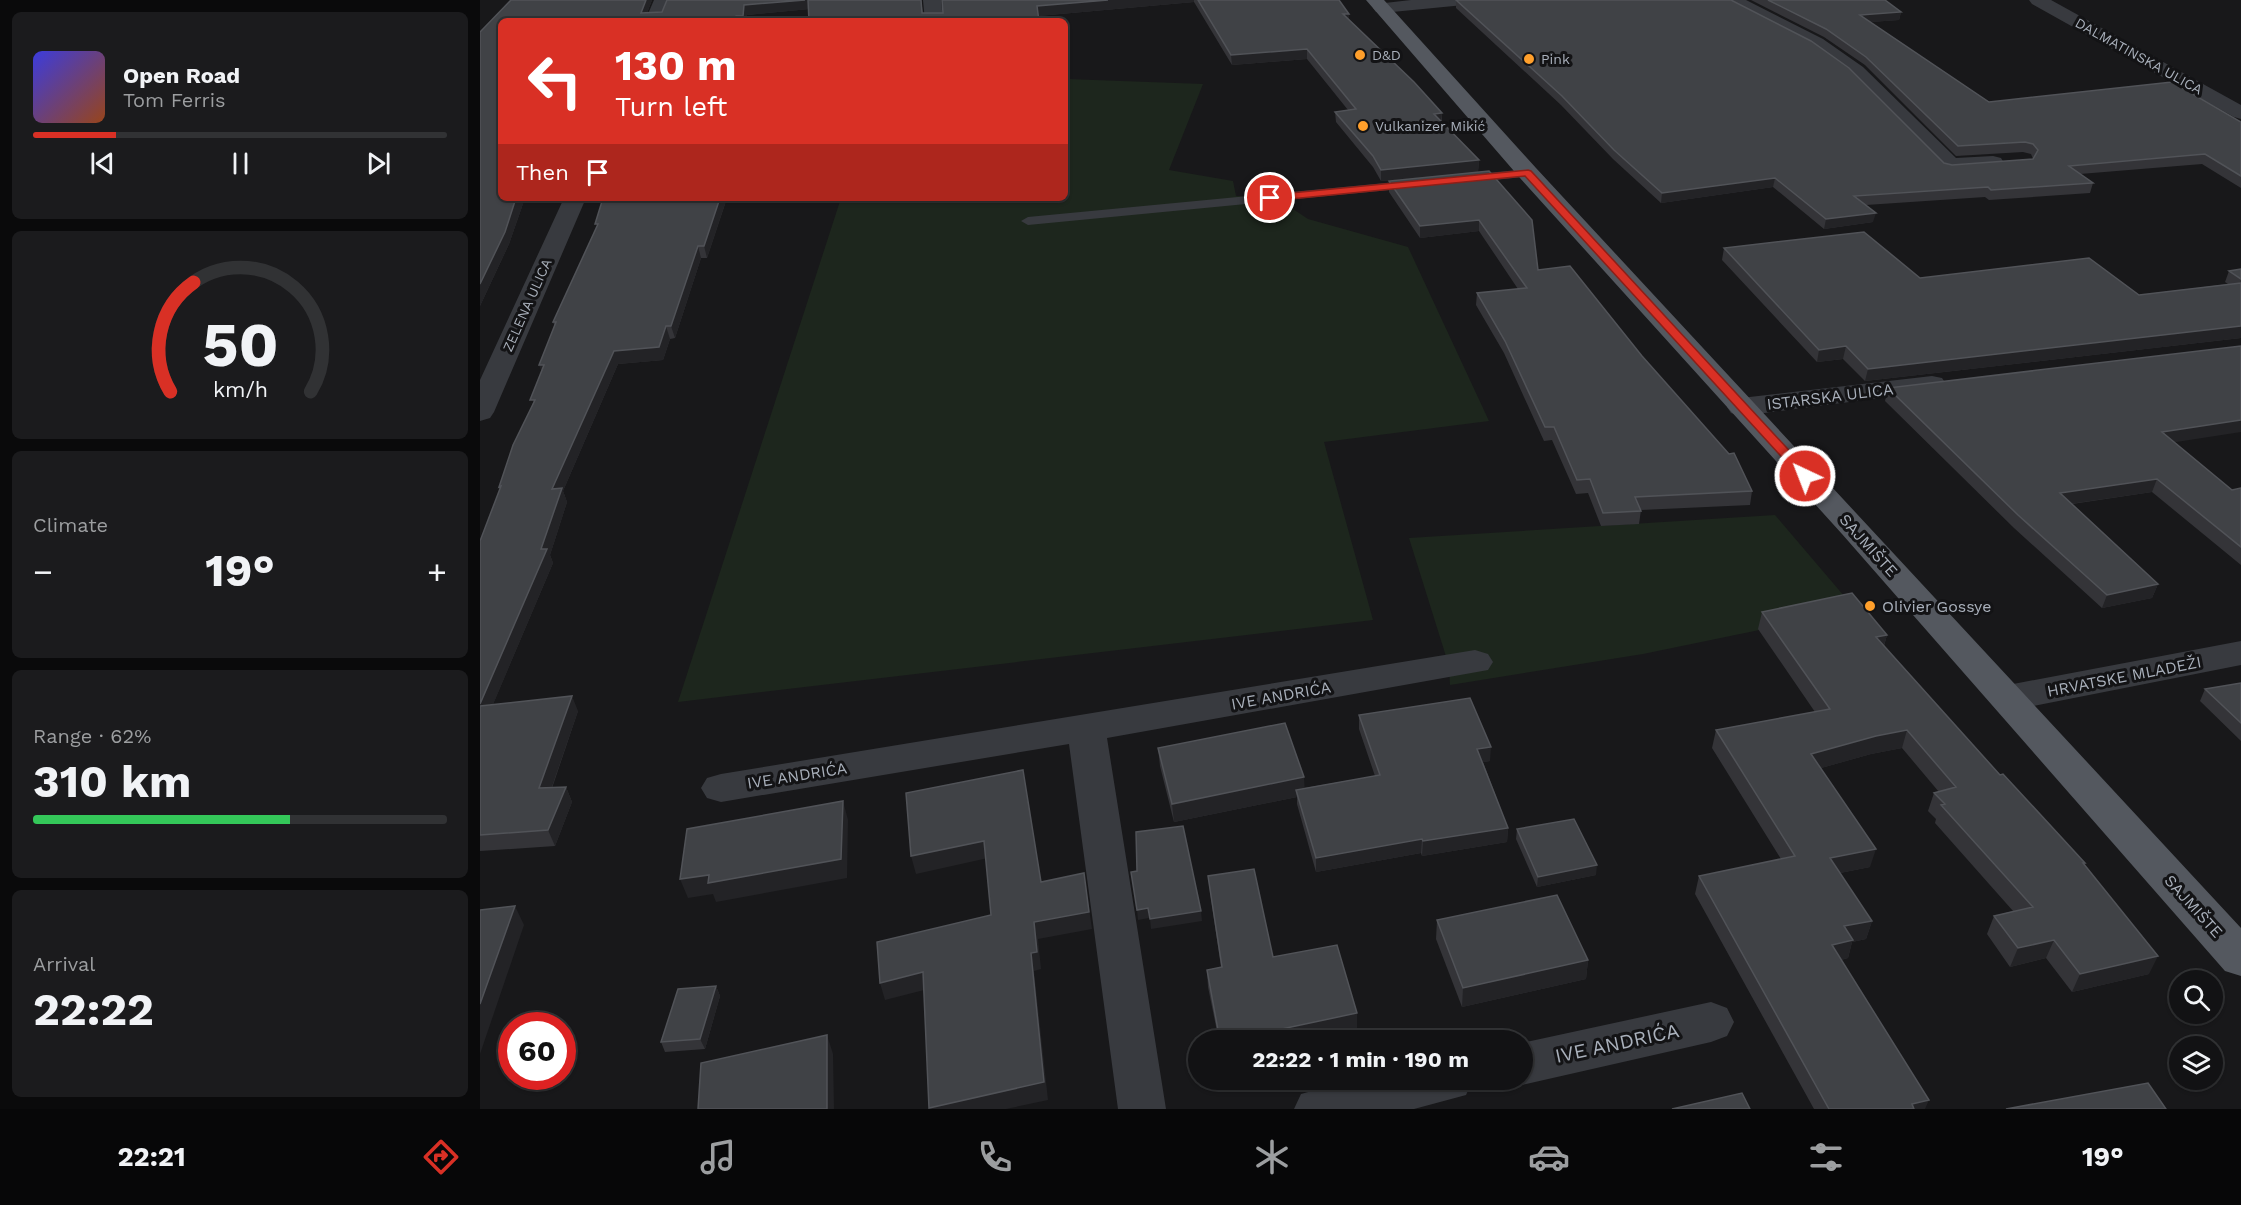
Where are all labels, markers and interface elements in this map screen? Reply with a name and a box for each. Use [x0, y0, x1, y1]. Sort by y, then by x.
street label: DALMATINSKA ULICA [2073, 14, 2205, 98]
text: 130 m [615, 41, 737, 90]
icon: left [516, 42, 594, 120]
place label: D&D [1372, 47, 1401, 63]
marker: D&D [1353, 48, 1367, 62]
place label: Pink [1541, 51, 1570, 67]
marker: Pink [1522, 52, 1536, 66]
text: Open Road [123, 63, 240, 88]
text: Tom Ferris [123, 88, 226, 112]
text: Turn left [615, 91, 727, 123]
place label: Vulkanizer Mikić [1375, 118, 1486, 134]
marker: Vulkanizer Mikić [1356, 119, 1370, 133]
icon: previous [86, 147, 119, 180]
icon: pause [224, 147, 257, 180]
icon: next [362, 147, 395, 180]
icon: arrive [581, 156, 614, 189]
text: Then [516, 160, 569, 185]
pin [1244, 172, 1295, 223]
icon: arrive [1253, 181, 1286, 214]
street label: ZELENA ULICA [499, 256, 555, 354]
text: 50 [202, 308, 278, 381]
text: km/h [212, 378, 268, 403]
street label: ISTARSKA ULICA [1766, 379, 1895, 414]
position arrow [1773, 444, 1837, 508]
street label: SAJMIŠTE [1836, 510, 1902, 581]
text: Climate [33, 513, 108, 537]
text: 19° [205, 544, 275, 597]
text: − [33, 552, 53, 591]
text: + [427, 552, 447, 591]
place label: Olivier Gossye [1882, 597, 1992, 616]
marker: Olivier Gossye [1863, 599, 1877, 613]
street label: HRVATSKE MLADEŽI [2045, 652, 2203, 701]
street label: IVE ANDRIĆA [1230, 677, 1333, 714]
text: Range · 62% [33, 724, 151, 748]
text: 310 km [33, 755, 191, 808]
street label: IVE ANDRIĆA [746, 758, 849, 793]
street label: SAJMIŠTE [2161, 871, 2227, 942]
text: Arrival [33, 952, 95, 976]
map controls [2169, 970, 2223, 1090]
button: search [2169, 970, 2223, 1024]
text: 22:22 [33, 983, 154, 1036]
speed limit sign: 60 [498, 1012, 576, 1090]
street label: IVE ANDRIĆA [1553, 1018, 1681, 1068]
button: layers [2169, 1036, 2223, 1090]
text: 22:22 · 1 min · 190 m [1252, 1047, 1469, 1072]
icon: directions [420, 1136, 462, 1178]
icon: music [697, 1136, 739, 1178]
icon: phone [974, 1136, 1016, 1178]
icon: climate [1251, 1136, 1293, 1178]
icon: car [1528, 1136, 1570, 1178]
icon: filters [1805, 1136, 1847, 1178]
text: 22:21 [117, 1141, 186, 1173]
text: 19° [2082, 1141, 2124, 1173]

